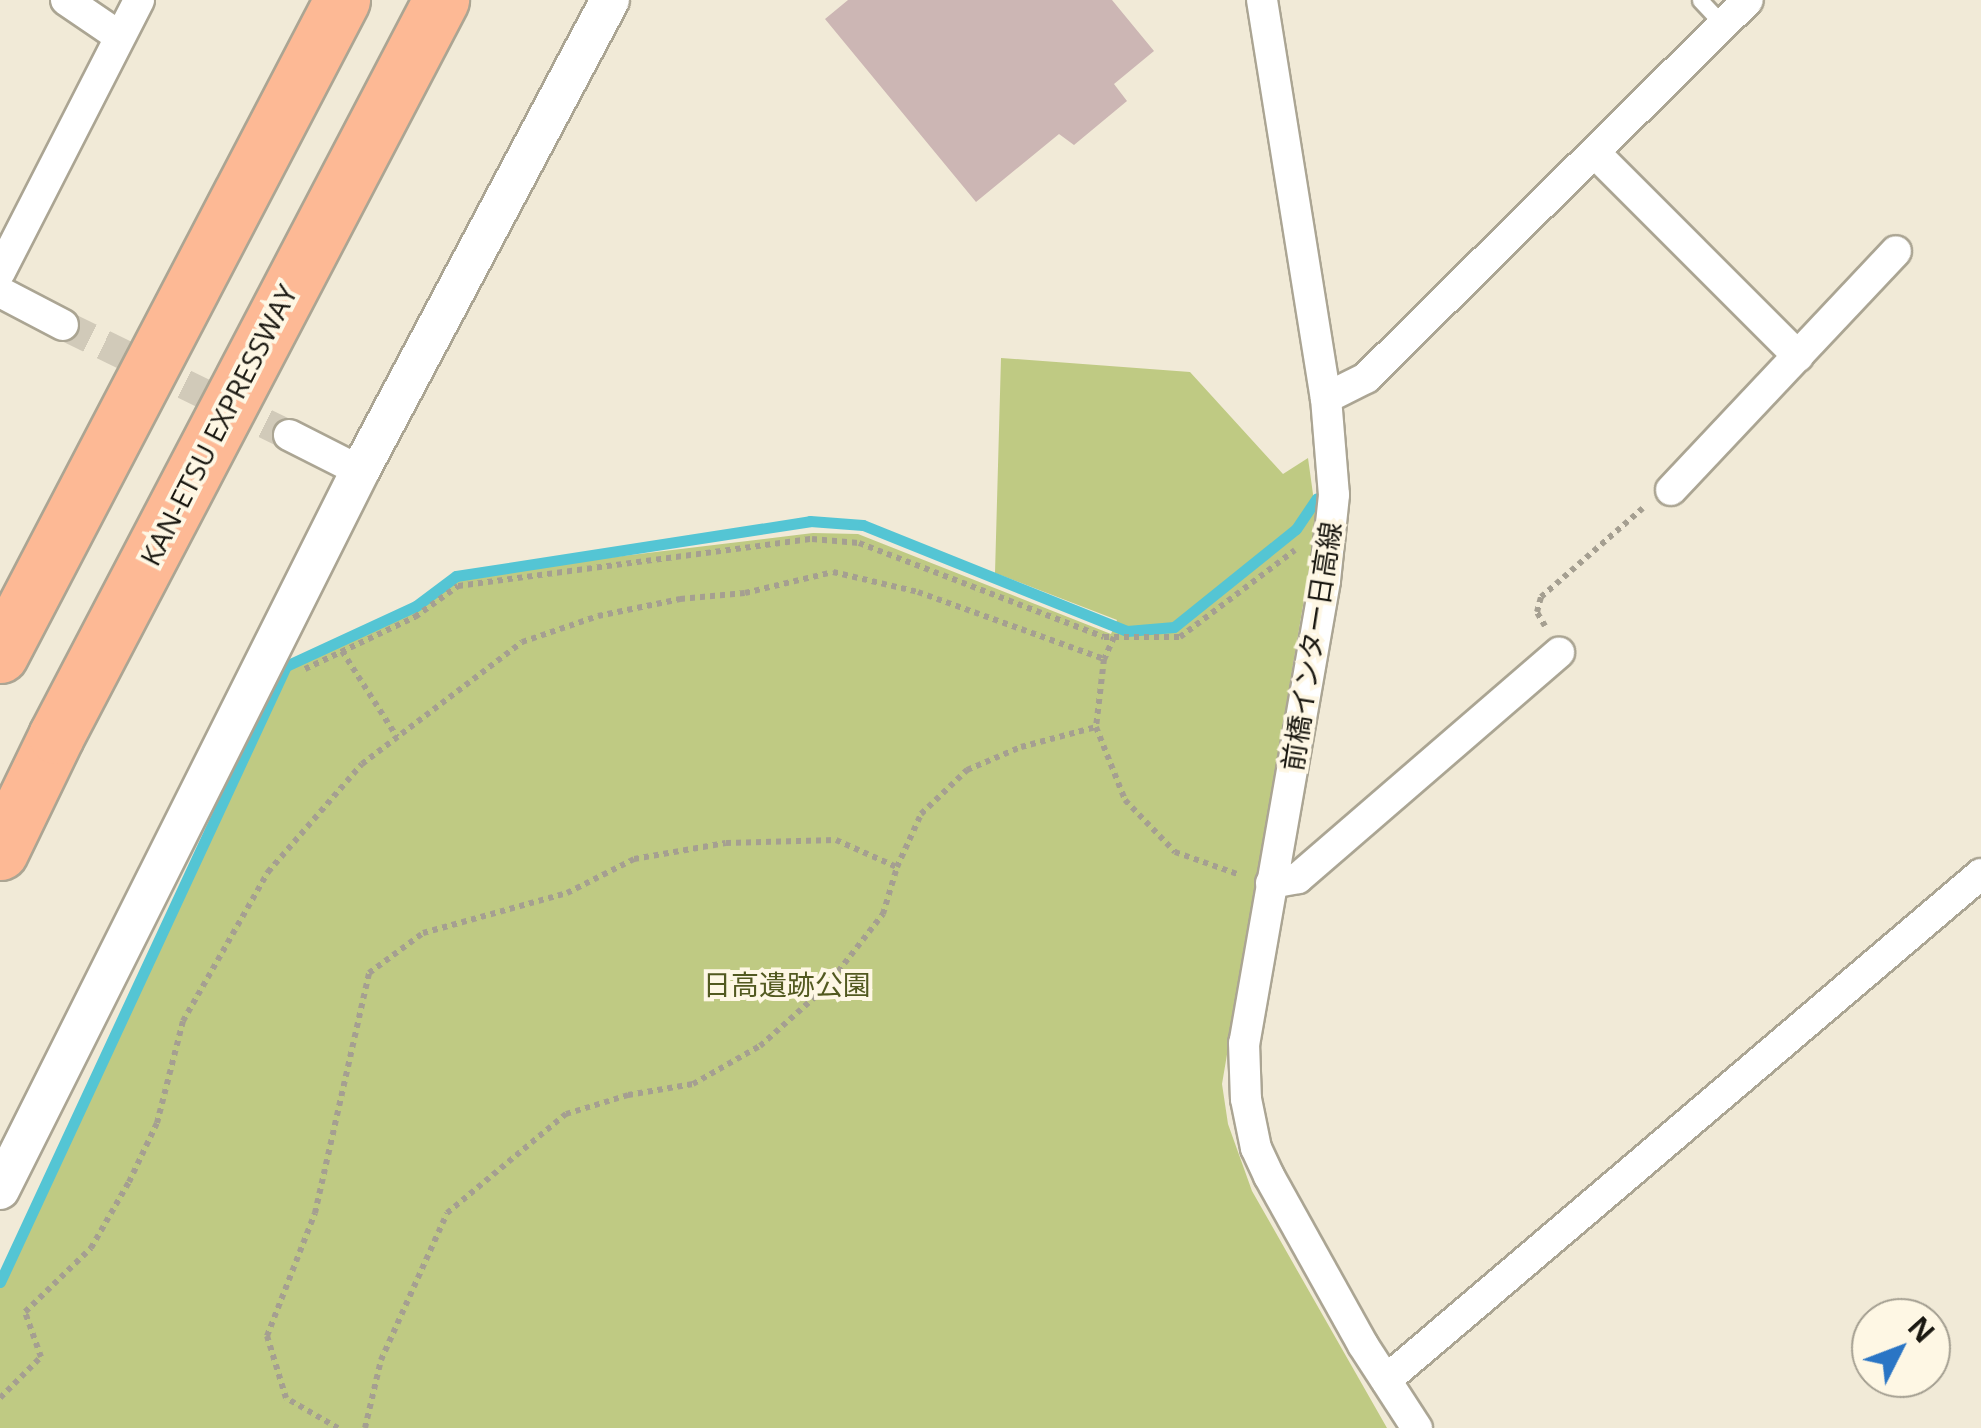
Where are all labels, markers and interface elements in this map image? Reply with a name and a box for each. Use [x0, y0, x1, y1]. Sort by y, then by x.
street label: KAN-ETSU EXPRESSWAY [133, 279, 303, 571]
street label: 前橋インター日高線 [1275, 519, 1347, 773]
park label: 日高遺跡公園 [703, 967, 871, 1001]
north arrow [1851, 1298, 1951, 1398]
text: N [1900, 1308, 1944, 1350]

